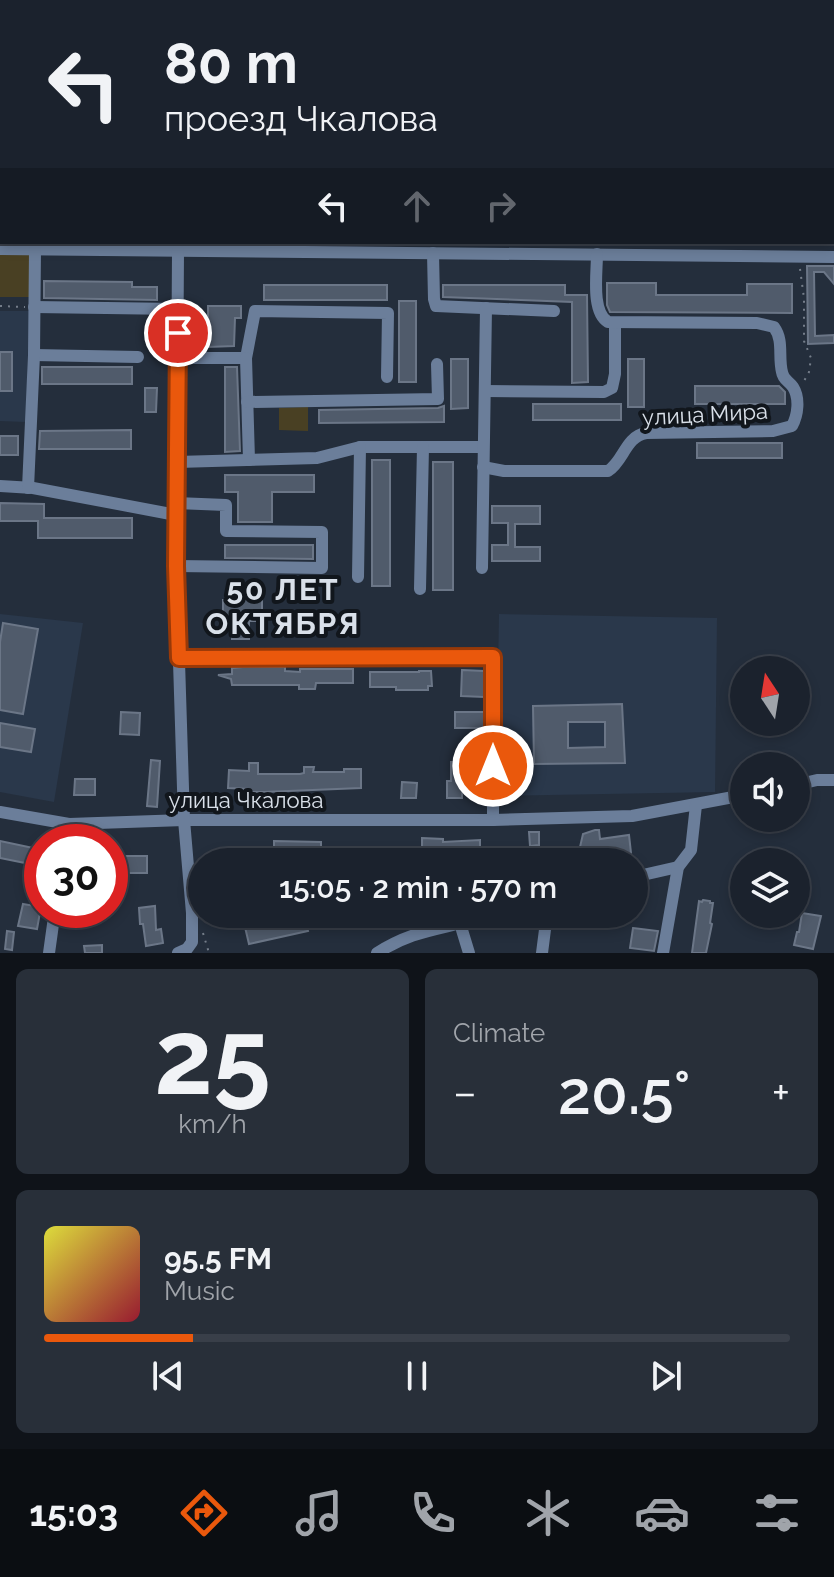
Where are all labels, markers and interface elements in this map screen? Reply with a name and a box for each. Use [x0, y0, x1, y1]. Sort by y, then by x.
text: 80 m [164, 30, 298, 96]
icon: left [32, 32, 136, 136]
text: проезд Чкалова [164, 97, 438, 139]
icon: left [311, 184, 355, 228]
icon: ahead [395, 184, 439, 228]
icon: right [479, 184, 523, 228]
pin [144, 299, 212, 367]
icon: arrive [156, 311, 200, 355]
street label: улица Мира [642, 398, 768, 430]
district label: 50 ЛЕТ ОКТЯБРЯ [206, 572, 361, 641]
north arrow [730, 656, 810, 736]
map controls [730, 656, 810, 928]
position arrow [451, 724, 535, 808]
button: sound [730, 752, 810, 832]
street label: улица Чкалова [169, 787, 323, 813]
speed limit sign: 30 [24, 824, 128, 928]
button: layers [730, 848, 810, 928]
text: 15:05 · 2 min · 570 m [279, 870, 557, 905]
text: 25 [154, 996, 271, 1118]
text: Climate [453, 1018, 545, 1048]
text: 20.5° [558, 1058, 690, 1128]
text: − [453, 1067, 477, 1118]
text: + [772, 1067, 790, 1118]
text: km/h [178, 1109, 247, 1139]
text: 95.5 FM [164, 1241, 272, 1276]
text: Music [164, 1276, 235, 1306]
icon: previous [146, 1354, 190, 1398]
icon: pause [395, 1354, 439, 1398]
icon: next [644, 1354, 688, 1398]
icon: directions [176, 1485, 232, 1541]
icon: music [291, 1485, 347, 1541]
icon: phone [405, 1485, 461, 1541]
icon: climate [520, 1485, 576, 1541]
icon: car [634, 1485, 690, 1541]
icon: filters [749, 1485, 805, 1541]
text: 15:03 [29, 1492, 118, 1534]

